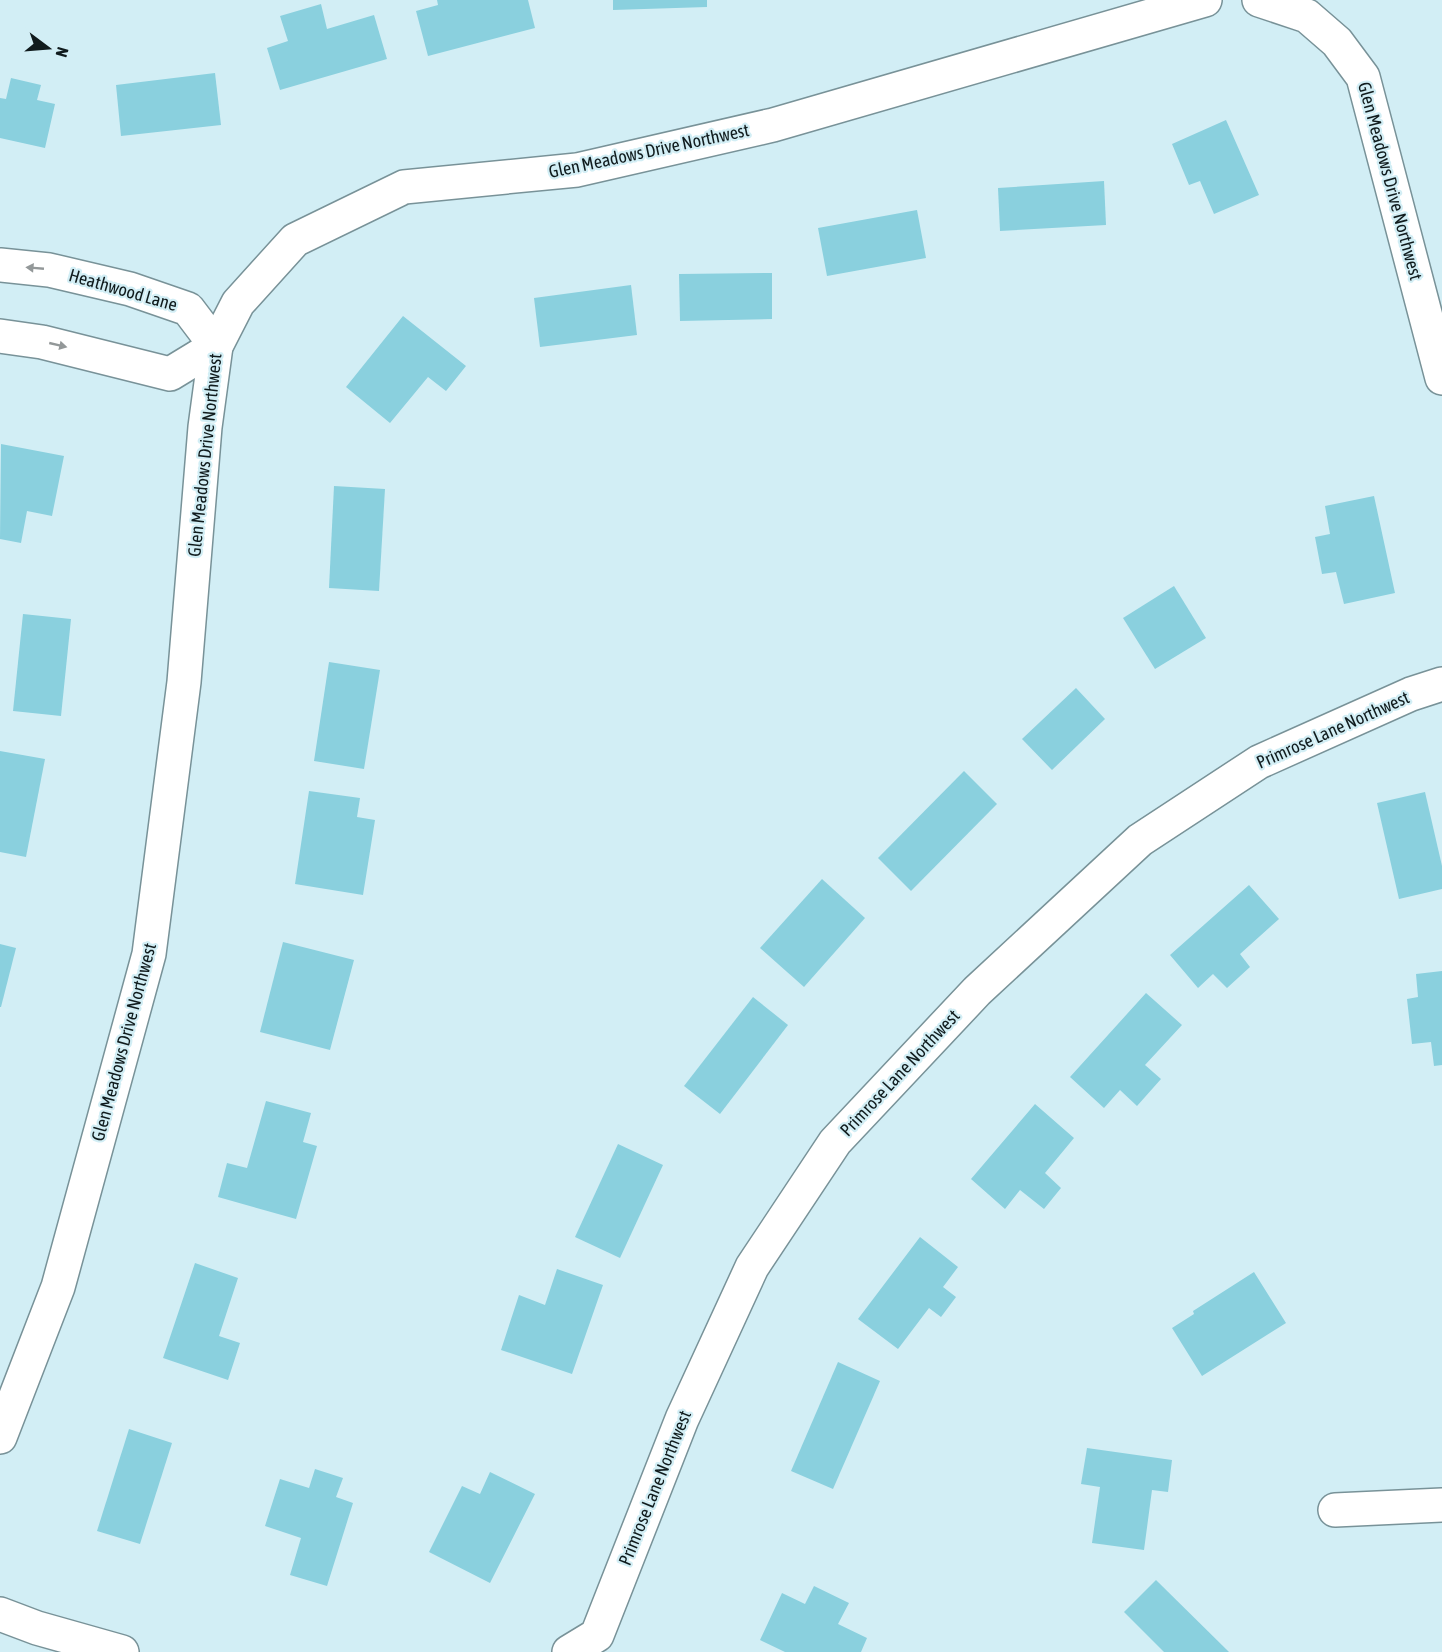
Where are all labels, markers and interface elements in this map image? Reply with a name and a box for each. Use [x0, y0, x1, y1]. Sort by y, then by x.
north arrow [18, 18, 78, 78]
text: N [52, 45, 72, 59]
street label: Glen Meadows Drive Northwest [1354, 79, 1427, 282]
street label: Glen Meadows Drive Northwest [547, 119, 751, 182]
one-way arrow [25, 263, 44, 273]
street label: Heathwood Lane [67, 264, 180, 315]
one-way arrow [48, 341, 67, 351]
street label: Glen Meadows Drive Northwest [183, 352, 226, 558]
street label: Primrose Lane Northwest [1253, 686, 1412, 773]
street label: Glen Meadows Drive Northwest [87, 940, 160, 1143]
street label: Primrose Lane Northwest [836, 1005, 964, 1140]
street label: Primrose Lane Northwest [614, 1407, 695, 1568]

